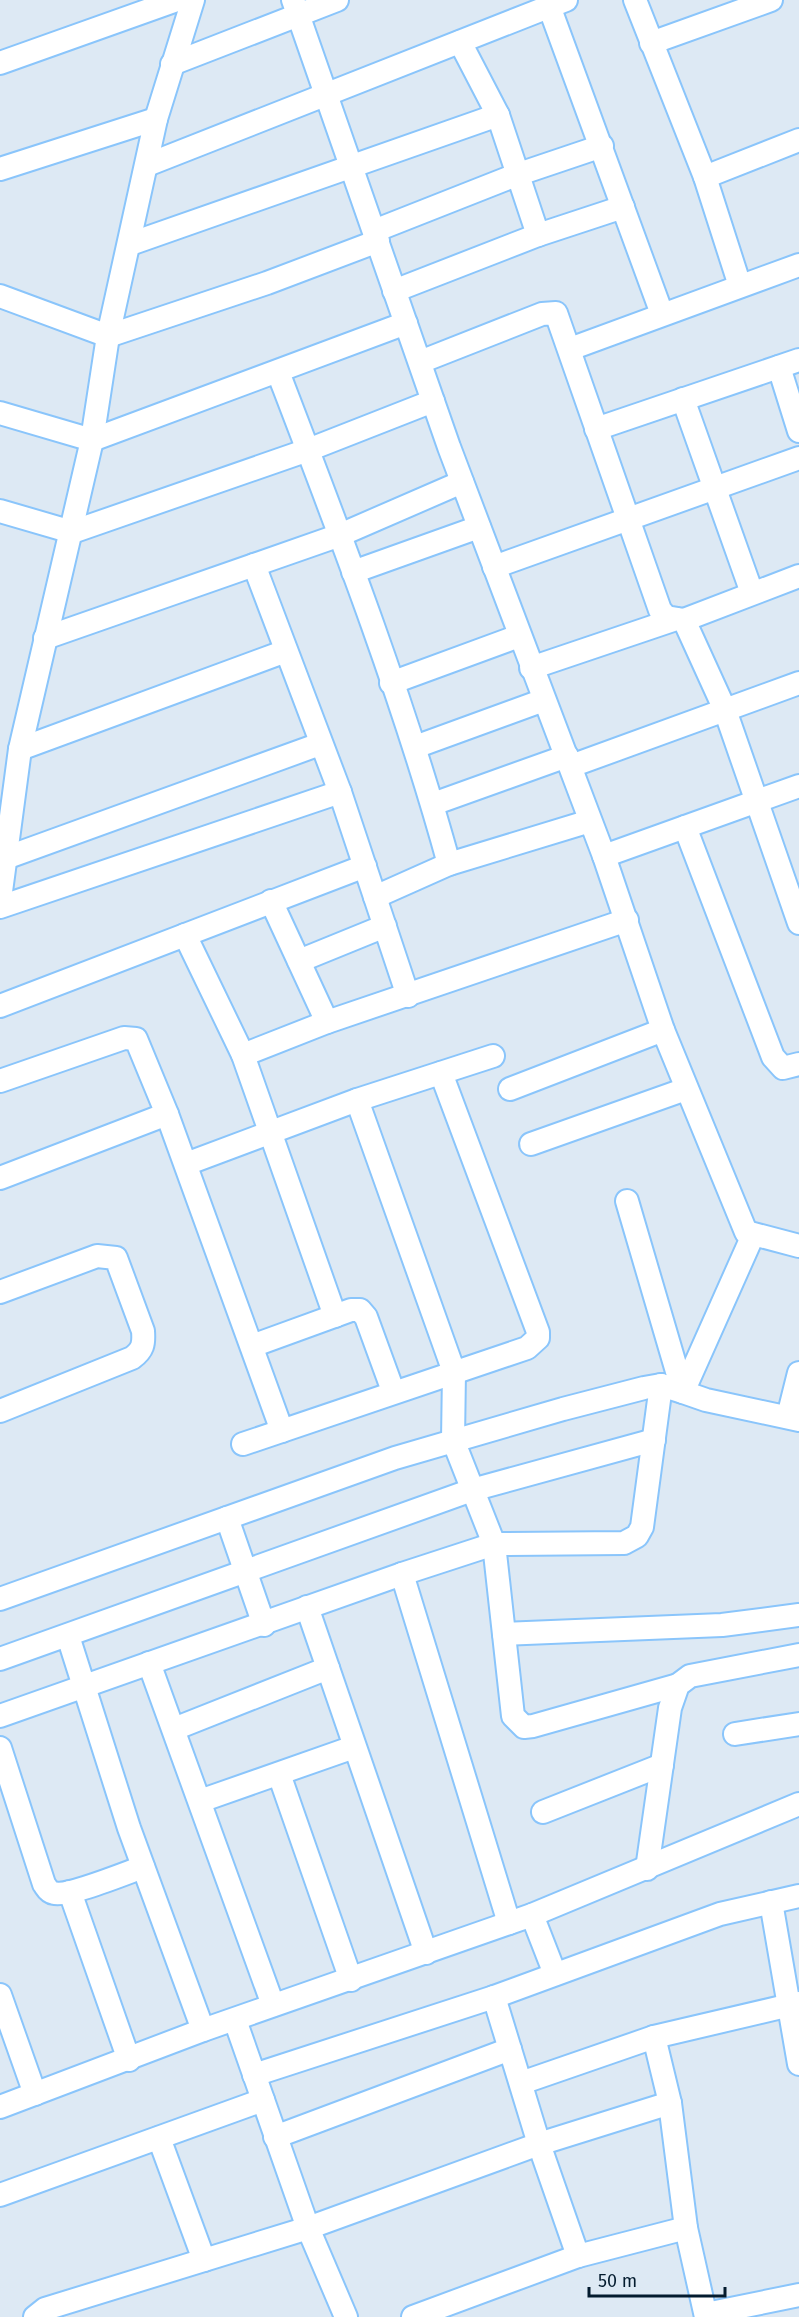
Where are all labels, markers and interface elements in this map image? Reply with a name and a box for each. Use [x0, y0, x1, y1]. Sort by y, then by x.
scale bar [589, 2260, 726, 2298]
text: 50 m [598, 2270, 637, 2292]

